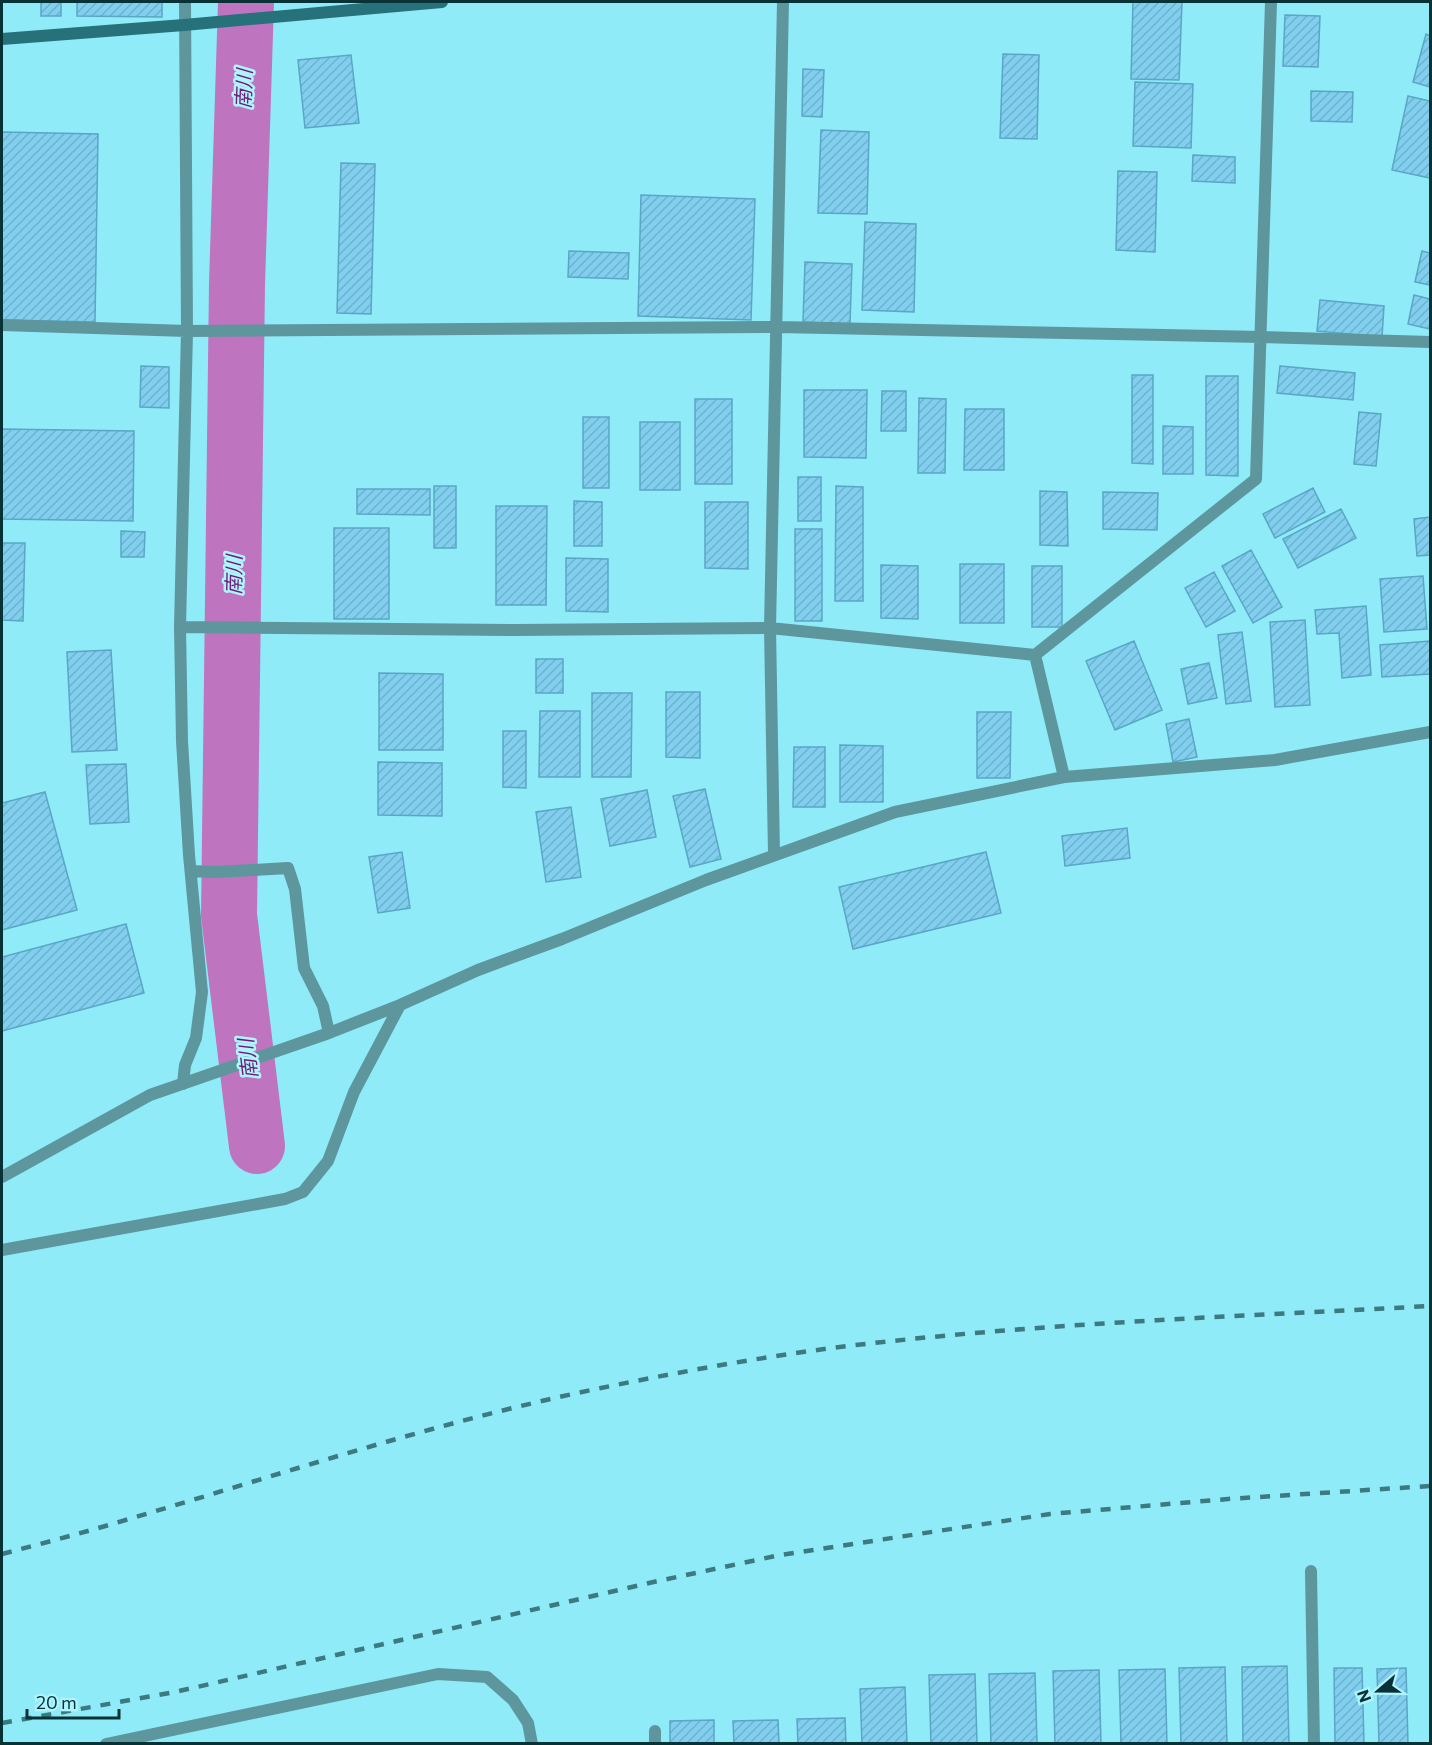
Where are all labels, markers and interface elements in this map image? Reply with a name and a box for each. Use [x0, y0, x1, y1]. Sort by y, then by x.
water label: 南川 [230, 67, 256, 109]
water label: 南川 [221, 553, 245, 595]
water label: 南川 [232, 1036, 261, 1080]
north arrow [1348, 1661, 1408, 1721]
scale bar [27, 1682, 118, 1720]
text: N [1352, 1687, 1374, 1705]
text: 20 m [36, 1691, 77, 1713]

